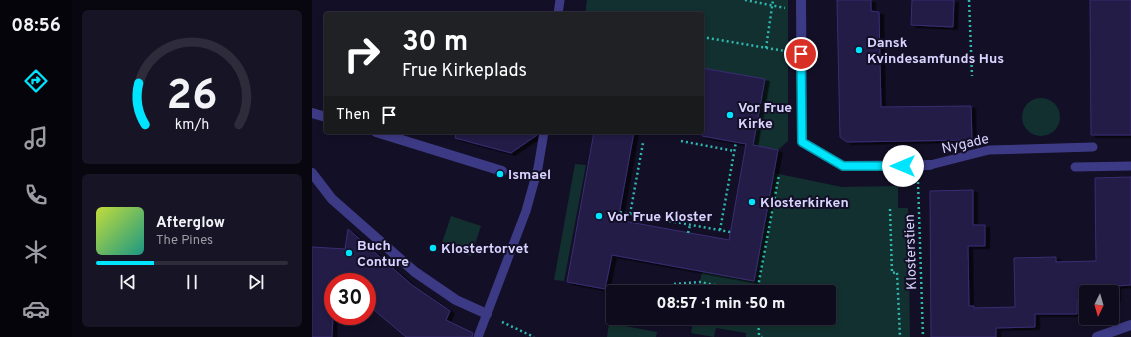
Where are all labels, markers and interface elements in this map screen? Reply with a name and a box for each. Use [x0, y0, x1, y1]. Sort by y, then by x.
text: 08:56 [11, 15, 61, 38]
text: 30 m [402, 25, 468, 61]
icon: right [336, 28, 388, 80]
place label: Dansk Kvindesamfunds Hus [867, 35, 1004, 68]
pin [784, 37, 818, 71]
icon: arrive [790, 43, 812, 65]
marker: Dansk Kvindesamfunds Hus [854, 45, 864, 55]
text: Frue Kirkeplads [402, 60, 527, 83]
icon: directions [22, 67, 50, 95]
text: 26 [167, 71, 218, 124]
place label: Vor Frue Kirke [738, 100, 792, 133]
icon: arrive [378, 104, 400, 126]
text: Then [336, 106, 370, 125]
marker: Vor Frue Kirke [725, 110, 735, 120]
text: km/h [175, 115, 209, 133]
icon: music [22, 124, 50, 152]
street label: Nygade [940, 131, 991, 158]
position arrow [882, 145, 924, 187]
place label: Ismael [508, 167, 551, 184]
marker: Ismael [495, 169, 505, 179]
icon: phone [22, 181, 50, 209]
place label: Klosterkirken [760, 195, 849, 212]
marker: Klosterkirken [747, 197, 757, 207]
place label: Vor Frue Kloster [607, 209, 712, 226]
marker: Vor Frue Kloster [594, 211, 604, 221]
text: Afterglow [156, 214, 225, 233]
street label: Klosterstien [902, 214, 921, 290]
text: The Pines [156, 233, 213, 249]
icon: climate [22, 238, 50, 266]
place label: Buch Conture [357, 238, 409, 271]
place label: Klostertorvet [441, 241, 529, 258]
marker: Klostertorvet [428, 243, 438, 253]
marker: Buch Conture [344, 248, 354, 258]
icon: previous [117, 271, 139, 293]
icon: pause [181, 271, 203, 293]
icon: next [245, 271, 267, 293]
speed limit sign: 30 [324, 273, 376, 325]
north arrow [1079, 285, 1119, 325]
map controls [1079, 285, 1119, 325]
icon: car [22, 295, 50, 323]
text: 08:57 · 1 min · 50 m [657, 295, 785, 314]

